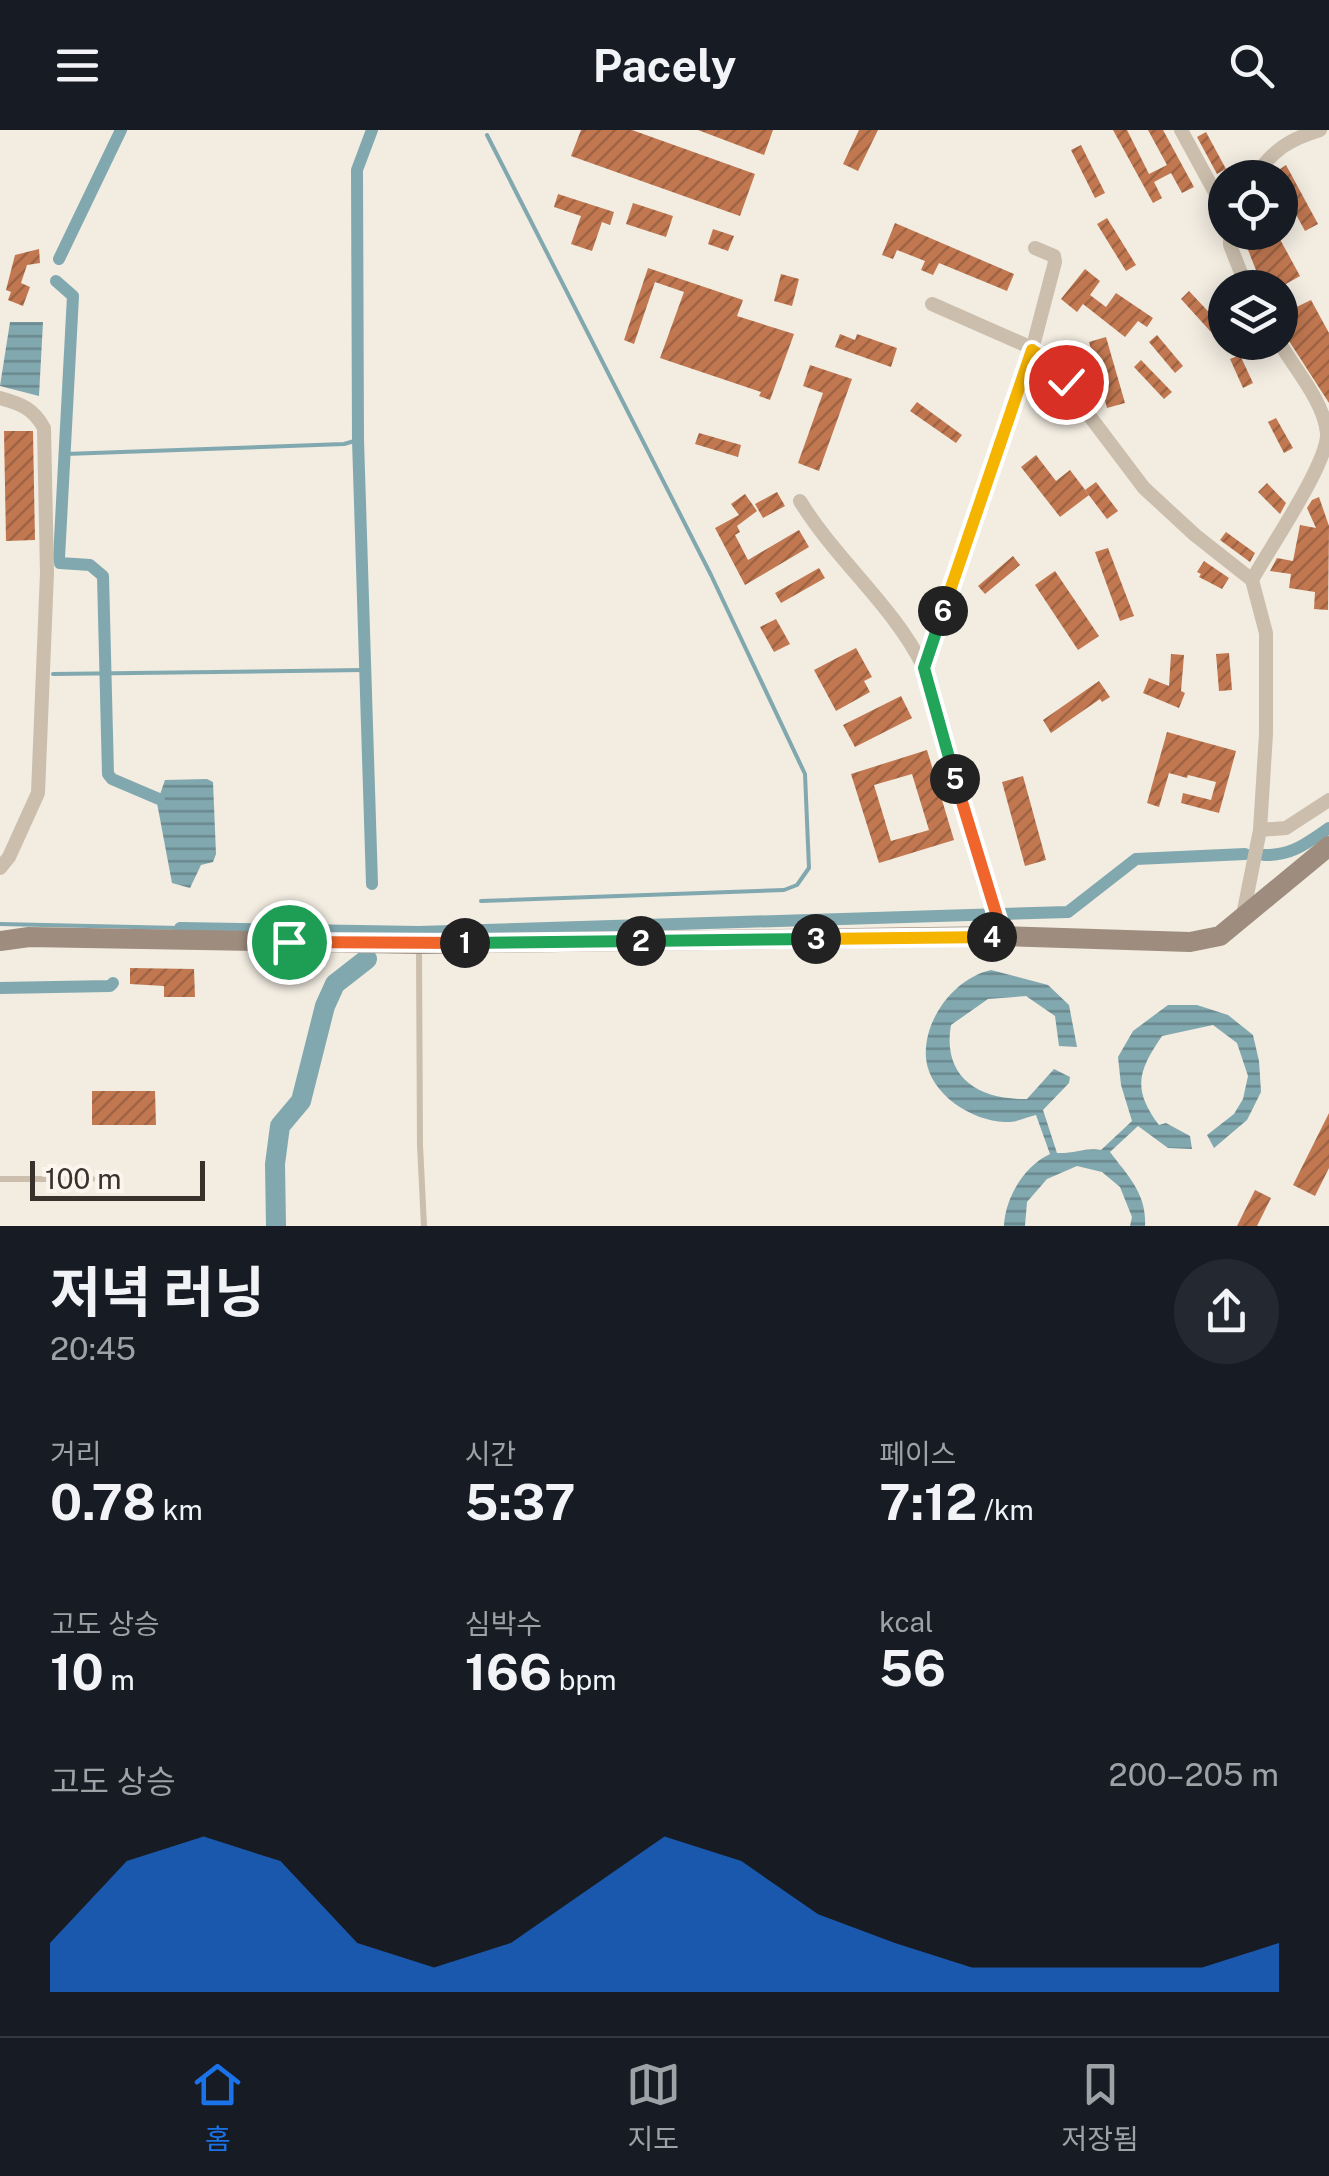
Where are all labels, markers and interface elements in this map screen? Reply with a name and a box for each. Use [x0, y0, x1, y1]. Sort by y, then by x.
icon: menu [50, 38, 105, 93]
icon: search [1224, 38, 1279, 93]
text: Pacely [593, 39, 736, 92]
map controls [1208, 160, 1298, 360]
button: locate [1208, 160, 1298, 250]
button: layers [1208, 270, 1298, 360]
pin [1024, 340, 1109, 425]
icon: check [1039, 355, 1094, 410]
pin: 6 [918, 586, 968, 636]
text: 6 [934, 594, 952, 627]
pin: 5 [930, 754, 980, 804]
text: 5 [946, 762, 964, 795]
pin [247, 900, 332, 985]
pin: 4 [967, 912, 1017, 962]
pin: 3 [791, 914, 841, 964]
icon: arrive [262, 915, 317, 970]
pin: 2 [616, 916, 666, 966]
pin: 1 [440, 918, 490, 968]
text: 4 [983, 920, 1001, 953]
text: 3 [807, 922, 825, 955]
text: 2 [632, 924, 650, 957]
text: 1 [459, 926, 471, 959]
scale bar [30, 1156, 205, 1200]
text: 100 m [45, 1162, 122, 1195]
button: share [1174, 1259, 1279, 1364]
text: 저녁 러닝 [50, 1260, 265, 1324]
text: 20:45 [50, 1330, 136, 1367]
text: 거리 [50, 1437, 102, 1470]
text: 시간 [465, 1437, 516, 1470]
text: 페이스 [879, 1437, 957, 1470]
text: 0.78 [50, 1472, 156, 1531]
text: 5:37 [465, 1472, 576, 1531]
text: 7:12 [879, 1472, 977, 1531]
text: km [156, 1493, 203, 1526]
text: /km [977, 1493, 1034, 1526]
text: kcal [879, 1605, 933, 1638]
text: 고도 상승 [50, 1607, 160, 1640]
text: 심박수 [465, 1607, 542, 1640]
text: 56 [879, 1638, 946, 1697]
text: 10 [50, 1642, 104, 1701]
text: 166 [465, 1642, 552, 1701]
text: m [104, 1663, 135, 1696]
text: bpm [552, 1663, 616, 1696]
text: 200–205 m [1109, 1756, 1279, 1793]
text: 고도 상승 [50, 1763, 176, 1800]
tab: 홈 [190, 2057, 245, 2157]
tab: 지도 [626, 2057, 681, 2157]
tab: 저장됨 [1061, 2057, 1139, 2157]

